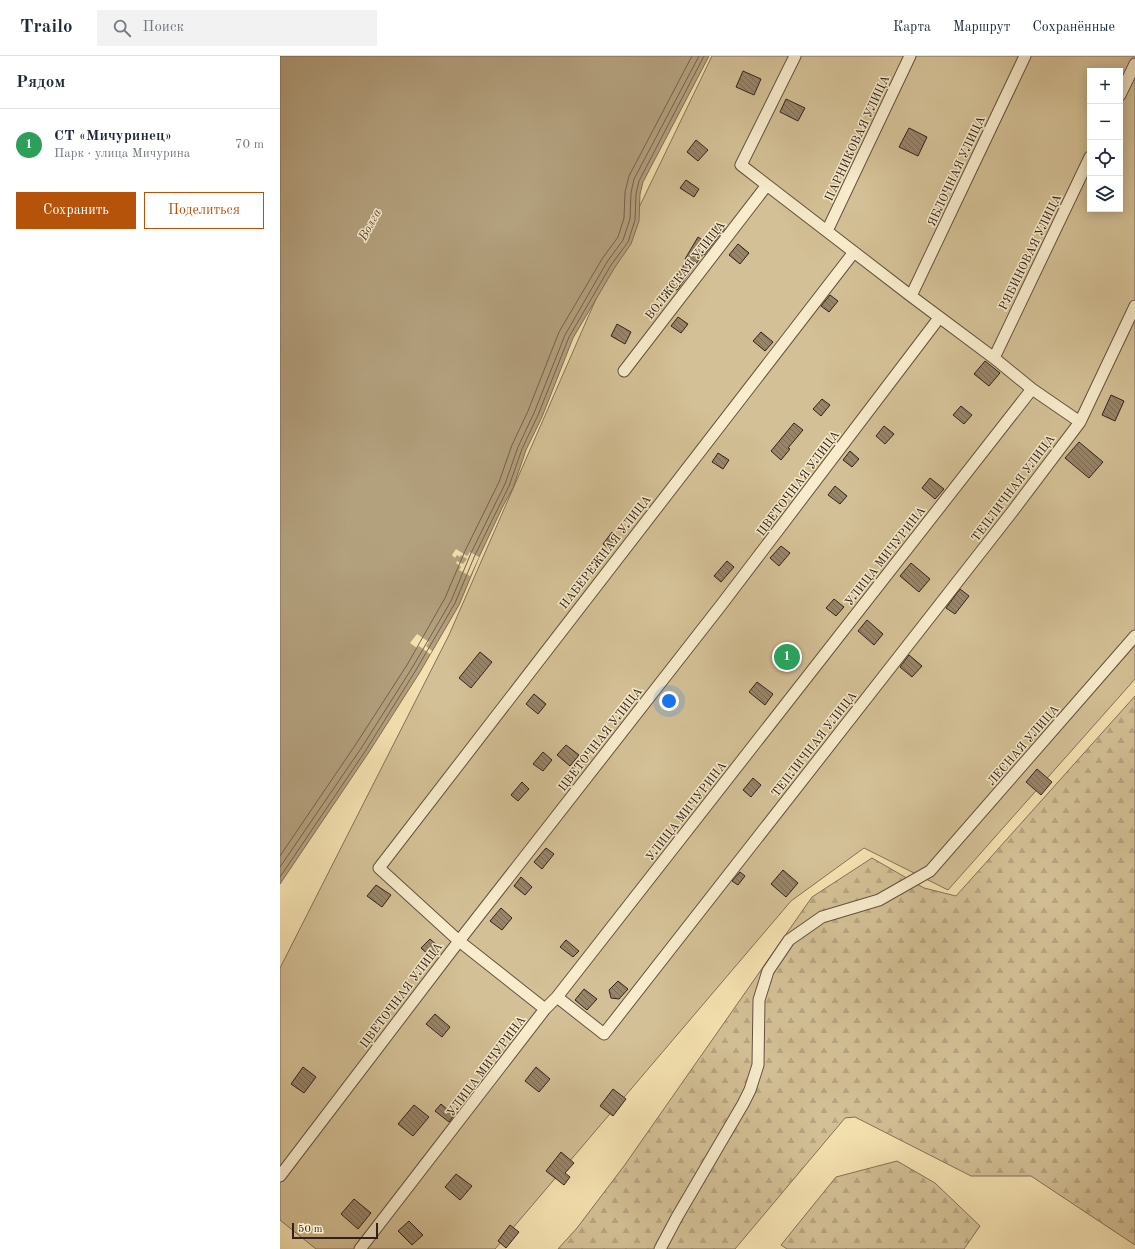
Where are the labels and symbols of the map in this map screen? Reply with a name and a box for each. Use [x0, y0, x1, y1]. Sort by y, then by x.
street label: ПАРНИКОВАЯ УЛИЦА [823, 74, 892, 203]
street label: ЯБЛОЧНАЯ УЛИЦА [926, 114, 988, 229]
street label: РЯБИНОВАЯ УЛИЦА [998, 192, 1064, 312]
water label: Волга [356, 207, 384, 244]
street label: ВОЛЖСКАЯ УЛИЦА [644, 219, 728, 322]
street label: ЦВЕТОЧНАЯ УЛИЦА [755, 429, 842, 538]
street label: ТЕПЛИЧНАЯ УЛИЦА [970, 433, 1058, 544]
street label: НАБЕРЕЖНАЯ УЛИЦА [558, 494, 654, 612]
street label: УЛИЦА МИЧУРИНА [843, 505, 928, 608]
pin: 1 [774, 642, 800, 672]
street label: ЦВЕТОЧНАЯ УЛИЦА [557, 685, 645, 794]
street label: ТЕПЛИЧНАЯ УЛИЦА [770, 690, 860, 800]
your location [659, 691, 679, 711]
street label: ЛЕСНАЯ УЛИЦА [986, 703, 1062, 788]
street label: УЛИЦА МИЧУРИНА [644, 760, 729, 863]
street label: ЦВЕТОЧНАЯ УЛИЦА [358, 941, 445, 1050]
street label: УЛИЦА МИЧУРИНА [445, 1014, 528, 1119]
scale bar [292, 1221, 378, 1240]

